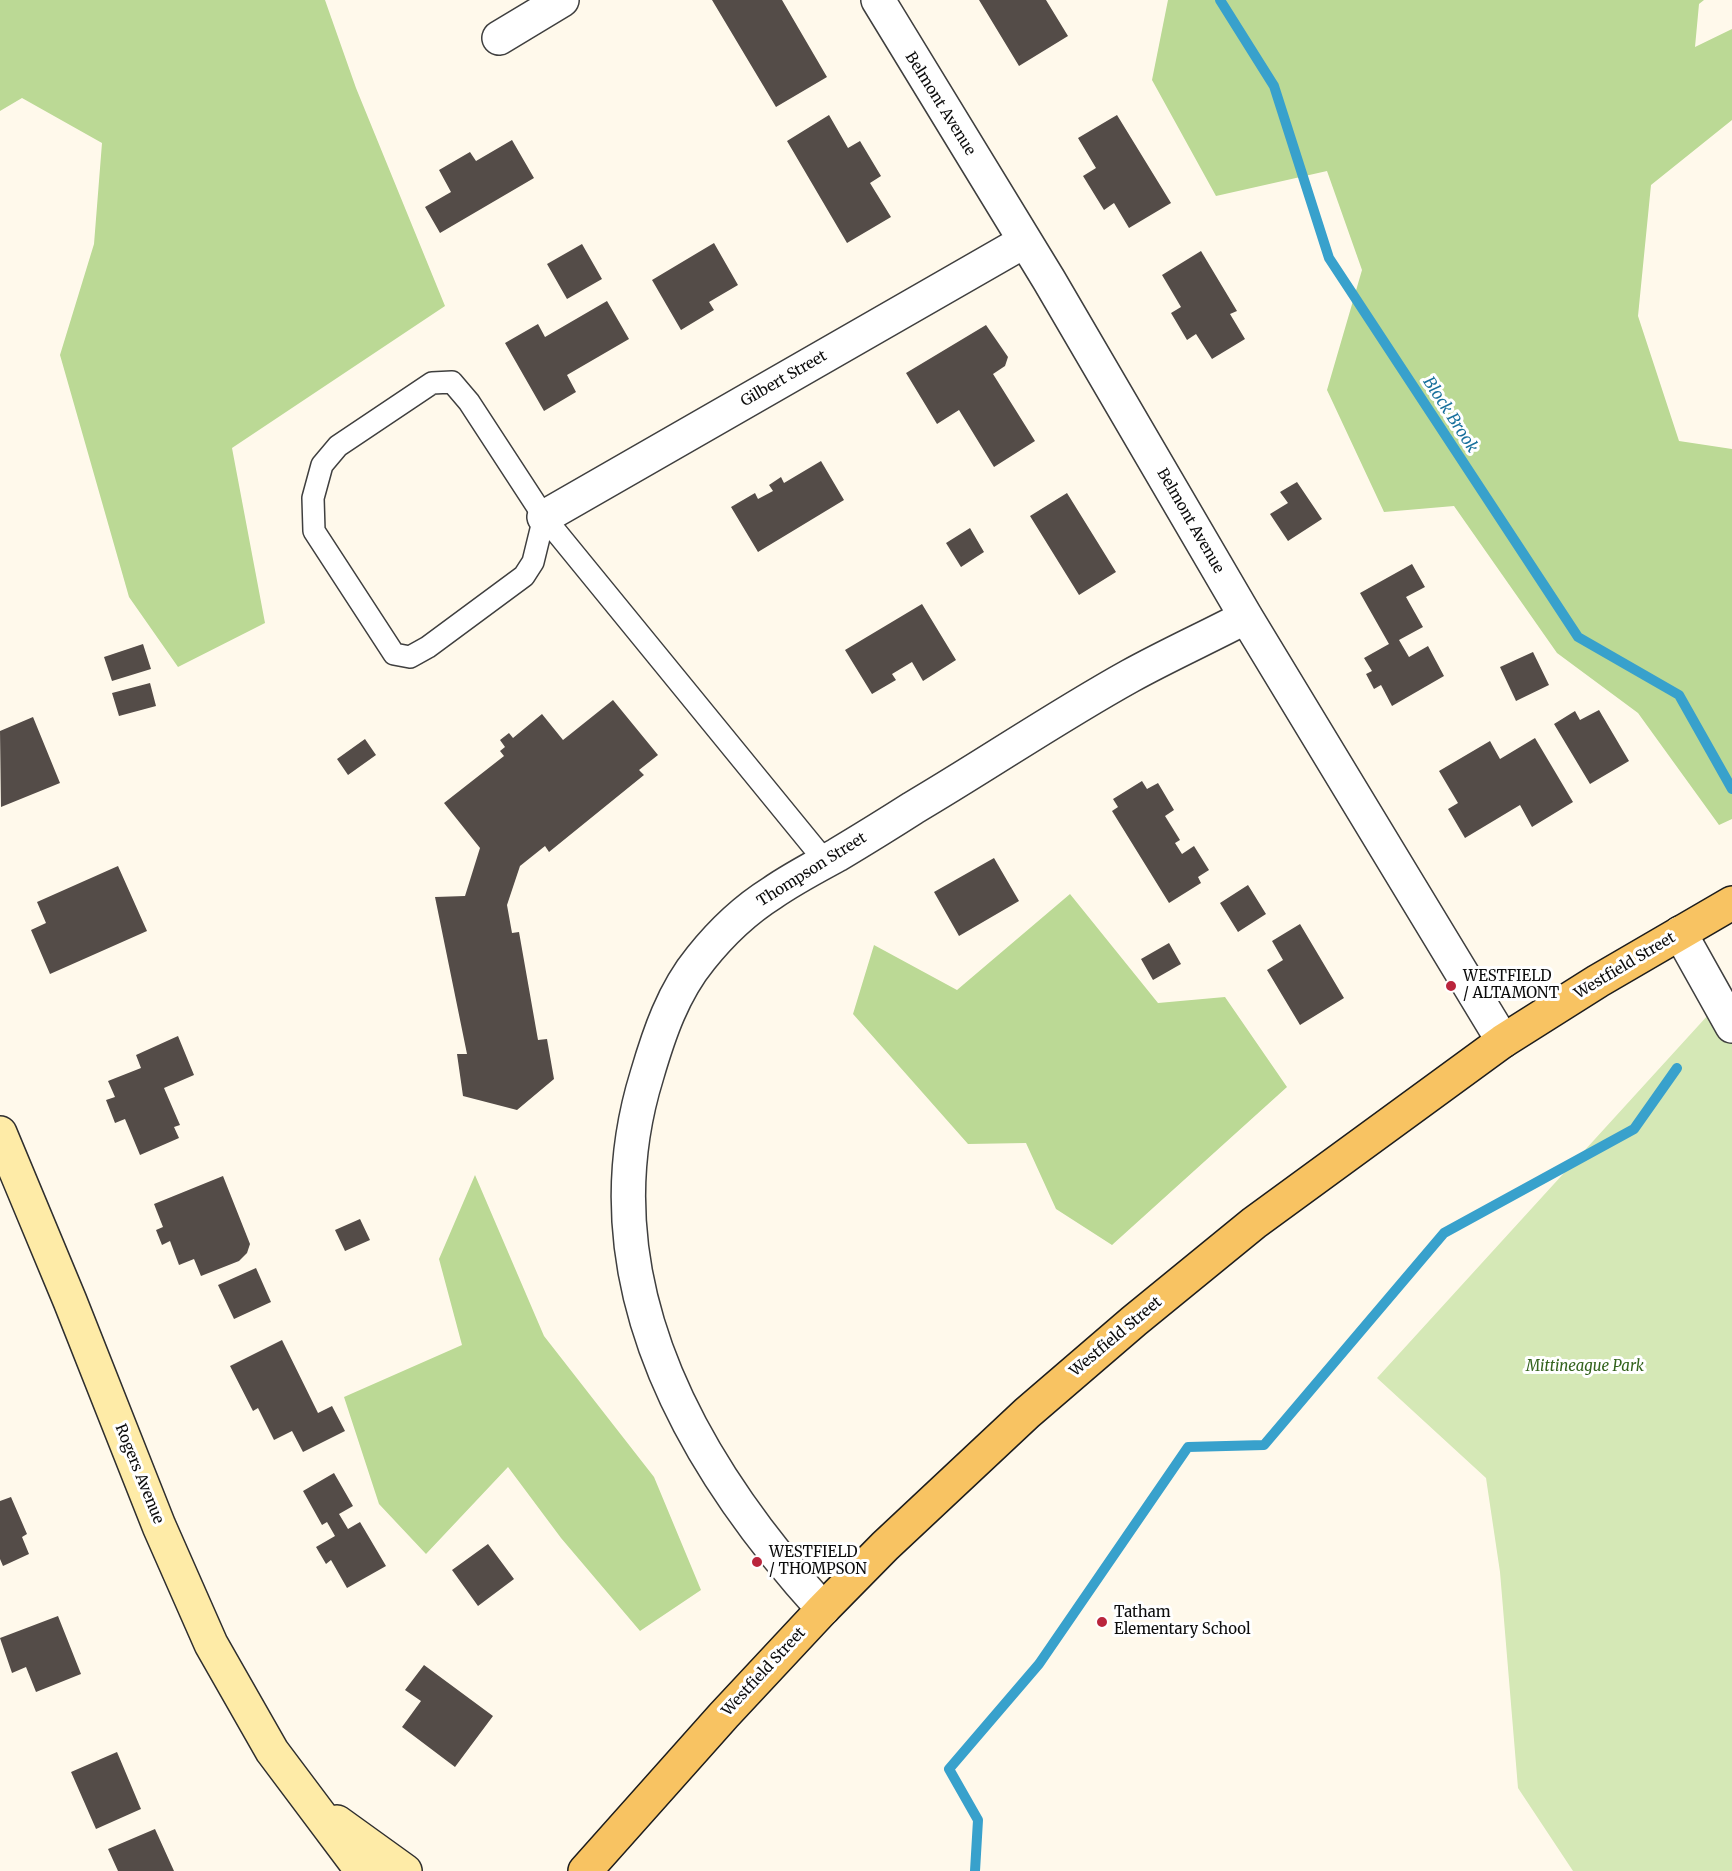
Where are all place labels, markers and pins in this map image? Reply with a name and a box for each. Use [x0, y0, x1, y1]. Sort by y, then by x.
place label: WESTFIELD / ALTAMONT [1463, 968, 1559, 1003]
marker: WESTFIELD / ALTAMONT [1444, 979, 1458, 993]
place label: WESTFIELD / THOMPSON [769, 1544, 867, 1579]
marker: WESTFIELD / THOMPSON [750, 1555, 764, 1569]
place label: Tatham Elementary School [1114, 1604, 1251, 1639]
marker: Tatham Elementary School [1095, 1615, 1109, 1629]

